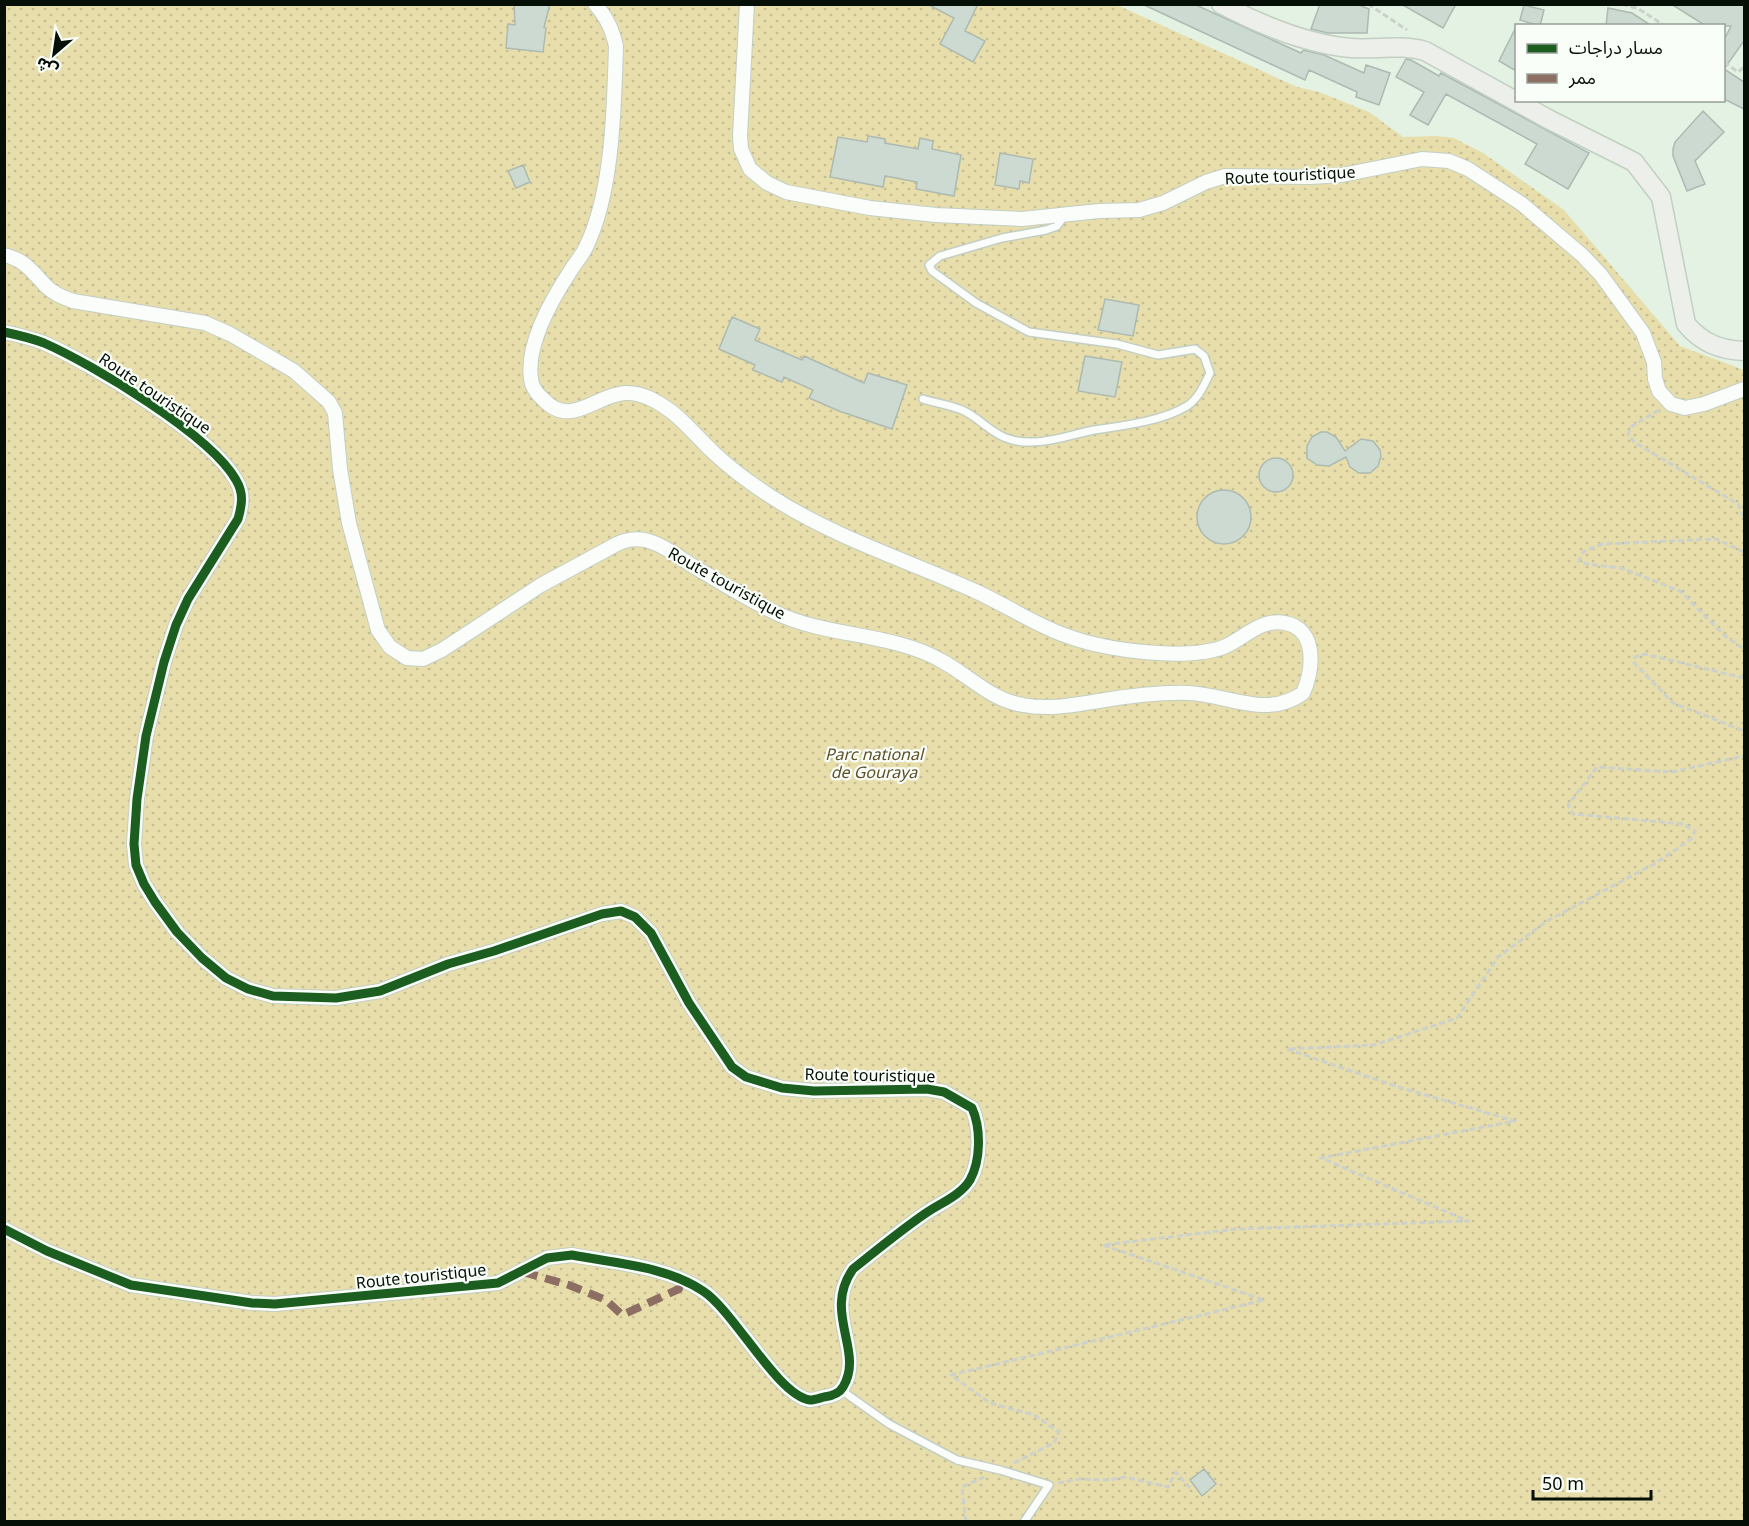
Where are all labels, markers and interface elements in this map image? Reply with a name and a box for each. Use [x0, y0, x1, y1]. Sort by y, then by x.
north arrow [24, 24, 84, 84]
legend [1515, 24, 1725, 102]
text: مسار دراجات [1569, 29, 1663, 67]
text: ش [29, 46, 65, 86]
text: ممر [1568, 59, 1596, 97]
street label: Route touristique [1224, 156, 1356, 196]
street label: Route touristique [91, 343, 218, 445]
street label: Route touristique [661, 537, 792, 630]
park label: Parc national de Gouraya [825, 738, 925, 790]
street label: Route touristique [804, 1058, 936, 1094]
street label: Route touristique [354, 1253, 488, 1301]
scale bar [1533, 1463, 1652, 1501]
text: 50 m [1542, 1465, 1584, 1503]

